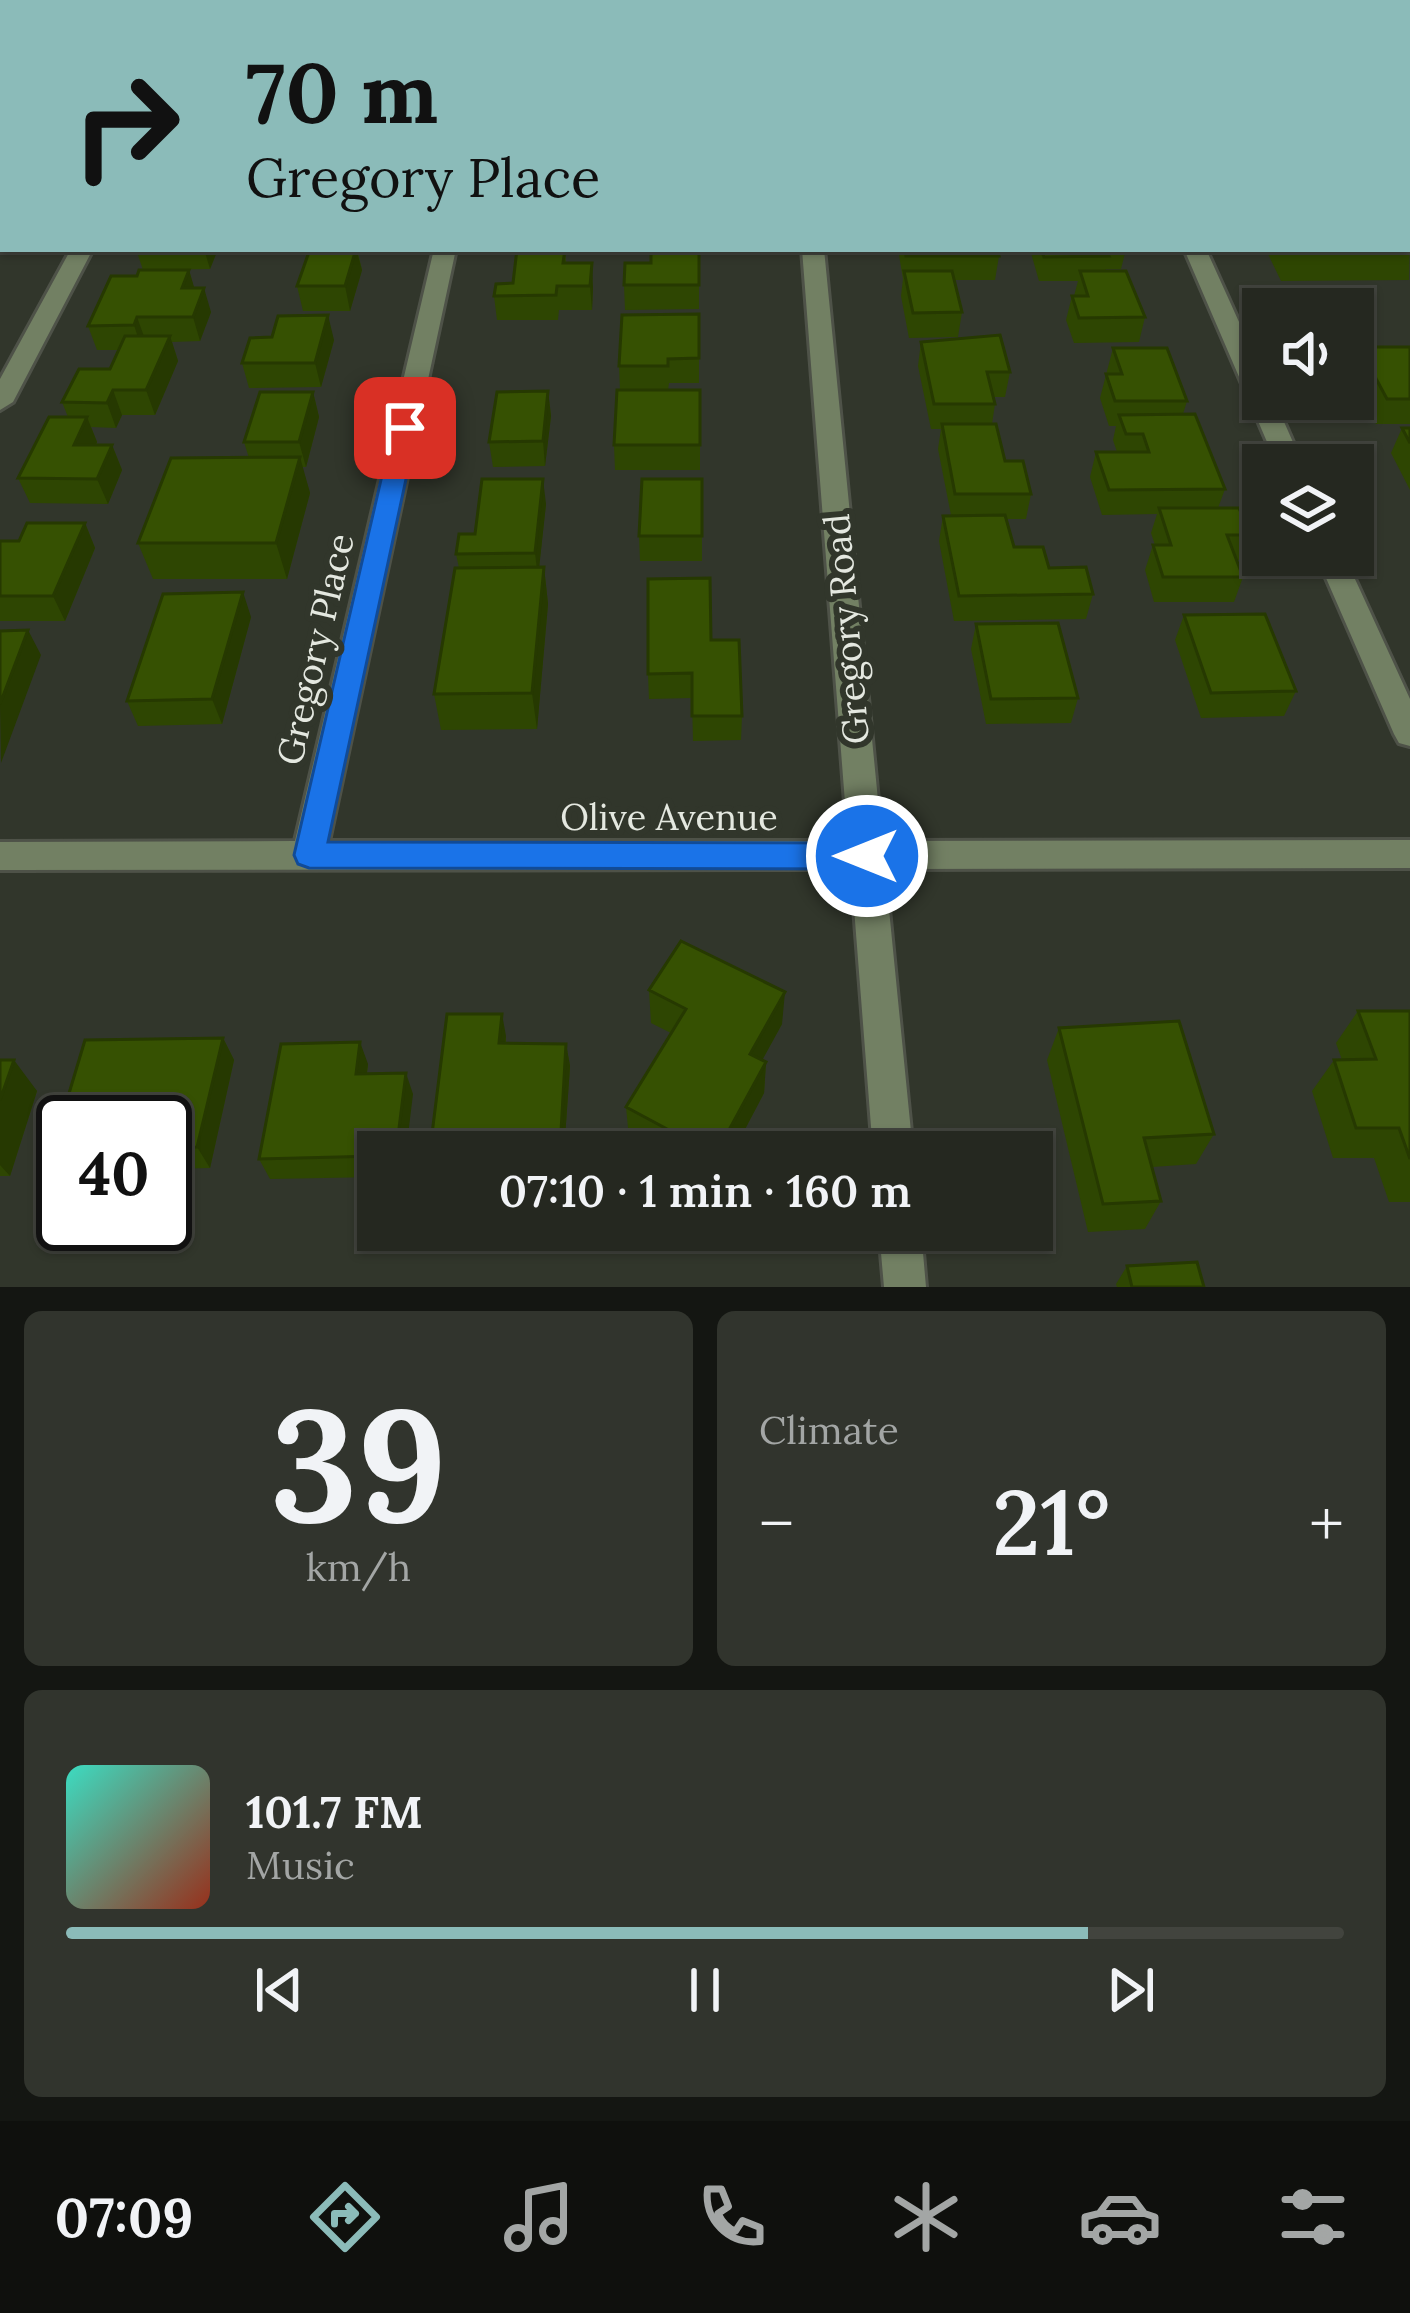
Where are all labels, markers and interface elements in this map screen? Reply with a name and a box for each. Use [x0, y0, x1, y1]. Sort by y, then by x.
text: 70 m [246, 38, 438, 146]
icon: right [48, 48, 204, 204]
text: Gregory Place [246, 143, 600, 212]
map controls [1242, 288, 1374, 576]
button: sound [1242, 288, 1374, 420]
pin [354, 377, 456, 479]
icon: arrive [372, 395, 438, 461]
button: layers [1242, 444, 1374, 576]
street label: Gregory Road [813, 512, 879, 746]
street label: Gregory Place [266, 529, 364, 769]
position arrow [804, 793, 930, 919]
street label: Olive Avenue [560, 794, 778, 840]
speed limit sign: 40 [36, 1095, 192, 1251]
text: 07:10 · 1 min · 160 m [499, 1162, 911, 1219]
text: 39 [270, 1364, 447, 1564]
text: Climate [759, 1405, 899, 1455]
text: 21° [992, 1464, 1111, 1580]
text: − [759, 1481, 794, 1565]
text: + [1309, 1481, 1344, 1565]
text: km/h [306, 1542, 411, 1592]
text: 101.7 FM [246, 1783, 423, 1840]
text: Music [246, 1840, 355, 1890]
icon: previous [246, 1957, 312, 2023]
icon: pause [672, 1957, 738, 2023]
icon: next [1098, 1957, 1164, 2023]
icon: directions [303, 2175, 387, 2259]
icon: music [497, 2175, 581, 2259]
icon: phone [690, 2175, 774, 2259]
icon: climate [884, 2175, 968, 2259]
icon: car [1078, 2175, 1162, 2259]
icon: filters [1271, 2175, 1355, 2259]
text: 07:09 [55, 2183, 193, 2252]

